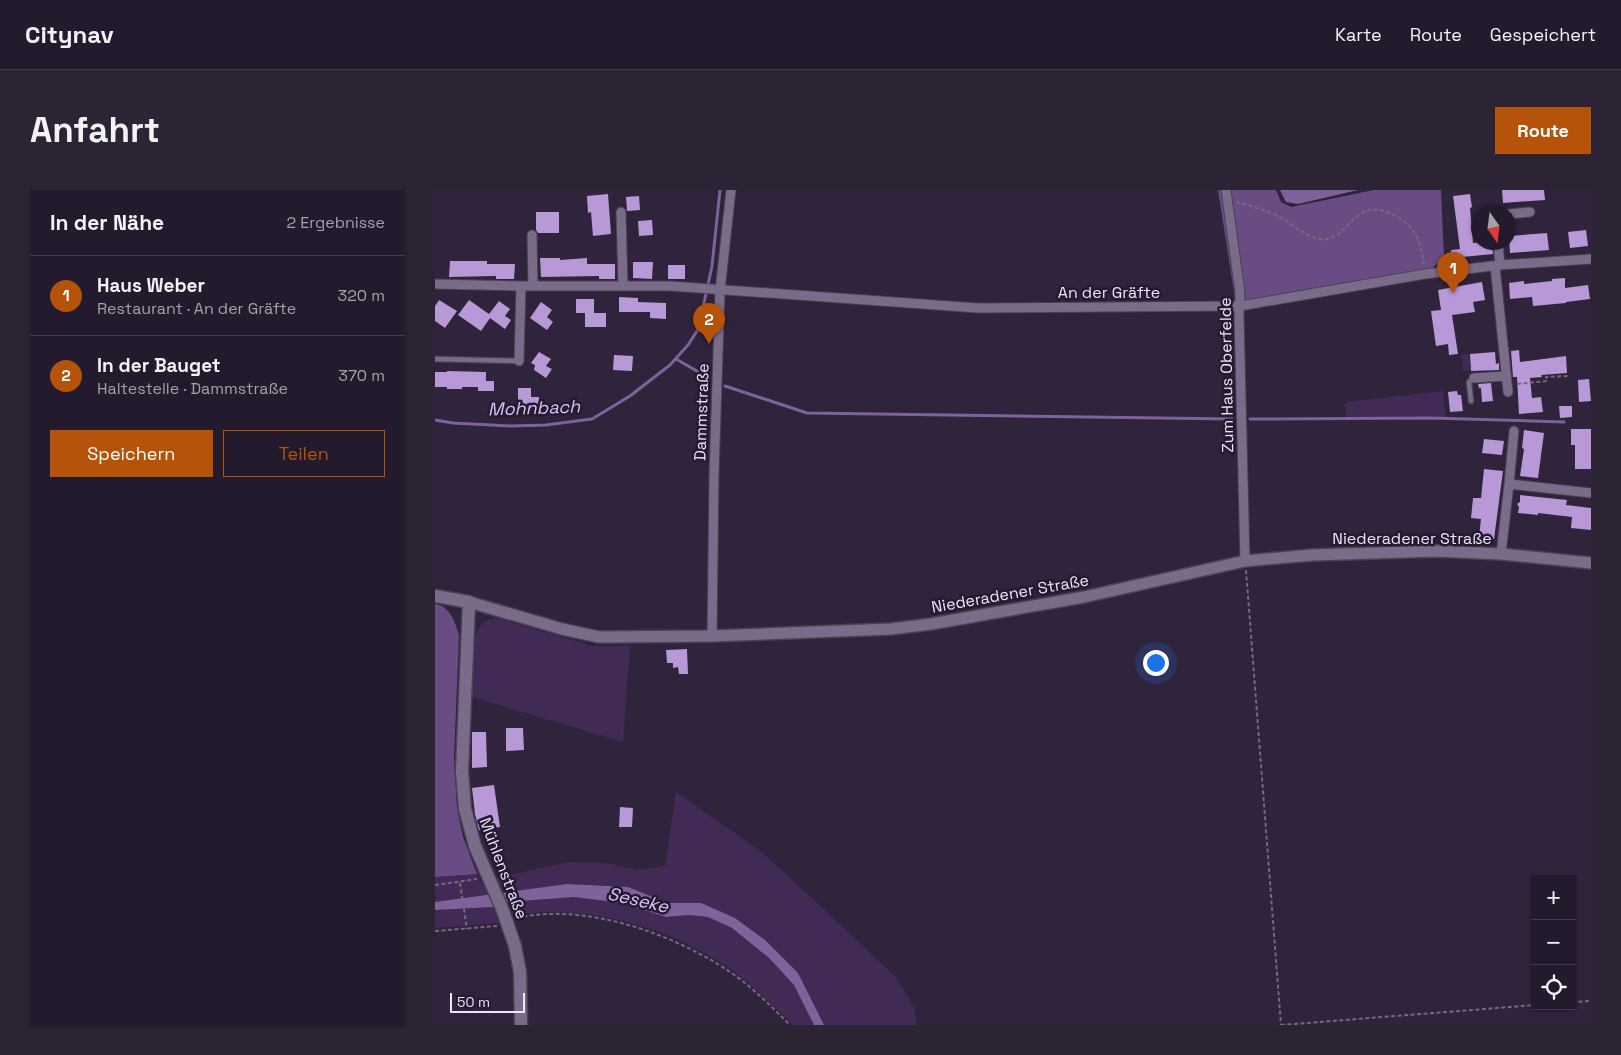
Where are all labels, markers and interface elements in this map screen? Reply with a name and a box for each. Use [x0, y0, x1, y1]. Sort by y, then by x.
text: Citynav [25, 19, 114, 50]
text: Karte [1335, 23, 1382, 46]
text: Route [1410, 23, 1462, 46]
text: Gespeichert [1490, 23, 1596, 46]
button: Route [1495, 107, 1591, 154]
text: Anfahrt [30, 108, 160, 152]
north arrow [1471, 205, 1516, 250]
text: In der Nähe [50, 209, 164, 236]
text: 2 Ergebnisse [286, 212, 385, 233]
pin: 1 [1437, 252, 1469, 293]
text: Haus Weber [97, 273, 205, 298]
street label: An der Gräfte [1058, 282, 1160, 303]
text: 1 [62, 285, 70, 306]
text: 320 m [338, 285, 385, 306]
street label: Zum Haus Oberfelde [1215, 297, 1238, 453]
text: Restaurant · An der Gräfte [97, 298, 296, 319]
pin: 2 [693, 303, 725, 344]
text: In der Bauget [97, 353, 220, 378]
street label: Dammstraße [689, 363, 714, 461]
text: 2 [61, 365, 71, 386]
text: 370 m [338, 365, 385, 386]
text: Haltestelle · Dammstraße [97, 378, 288, 399]
water label: Mohnbach [487, 394, 581, 421]
button: Speichern [50, 430, 213, 477]
button: Teilen [223, 430, 385, 477]
street label: Niederadener Straße [1332, 528, 1492, 549]
street label: Niederadener Straße [930, 569, 1090, 618]
your location [1143, 650, 1169, 676]
street label: Mühlenstraße [475, 815, 532, 922]
map controls [1531, 875, 1576, 1010]
button: + [1531, 875, 1576, 920]
water label: Seseke [605, 881, 672, 918]
button: − [1531, 920, 1576, 965]
button: locate [1531, 965, 1576, 1010]
scale bar [450, 990, 525, 1013]
text: 50 m [457, 993, 490, 1011]

